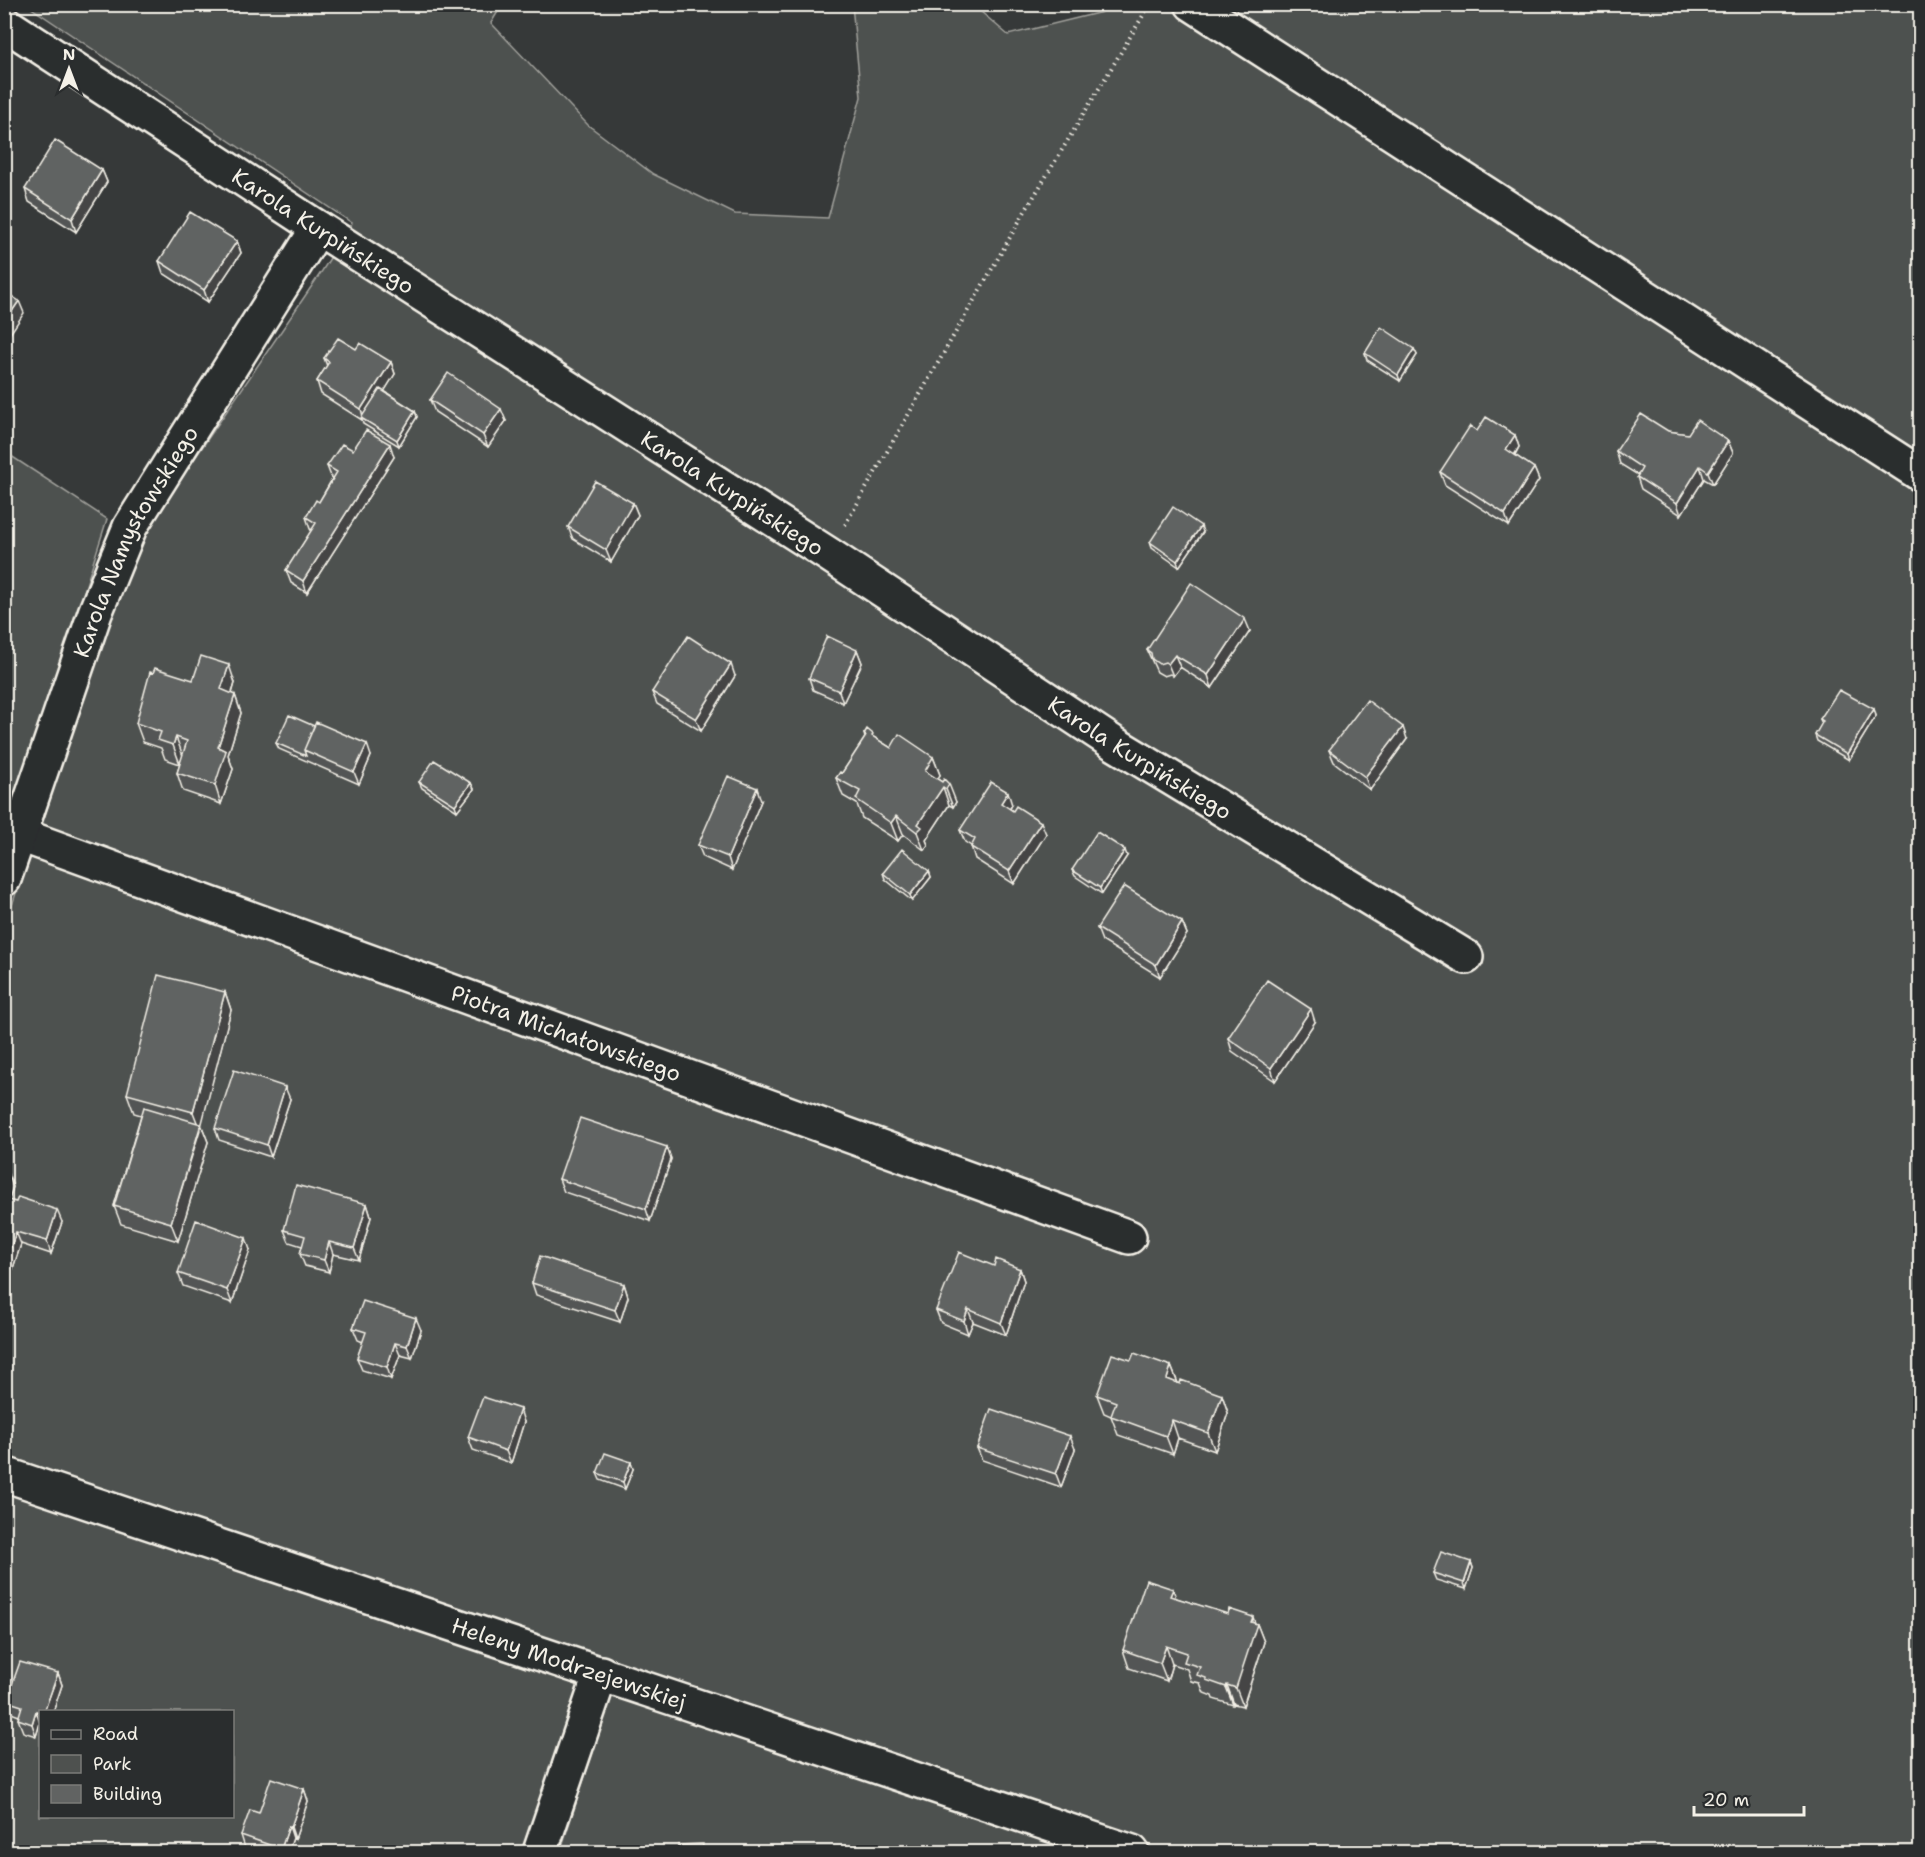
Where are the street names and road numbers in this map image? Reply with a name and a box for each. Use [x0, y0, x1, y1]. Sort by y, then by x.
street label: Karola Kurpińskiego [226, 162, 420, 301]
street label: Karola Namysłowskiego [67, 420, 205, 662]
street label: Karola Kurpińskiego [635, 424, 829, 563]
street label: Karola Kurpińskiego [1042, 690, 1237, 827]
street label: Piotra Michałowskiego [447, 978, 685, 1088]
street label: Heleny Modrzejewskiej [448, 1611, 690, 1717]

